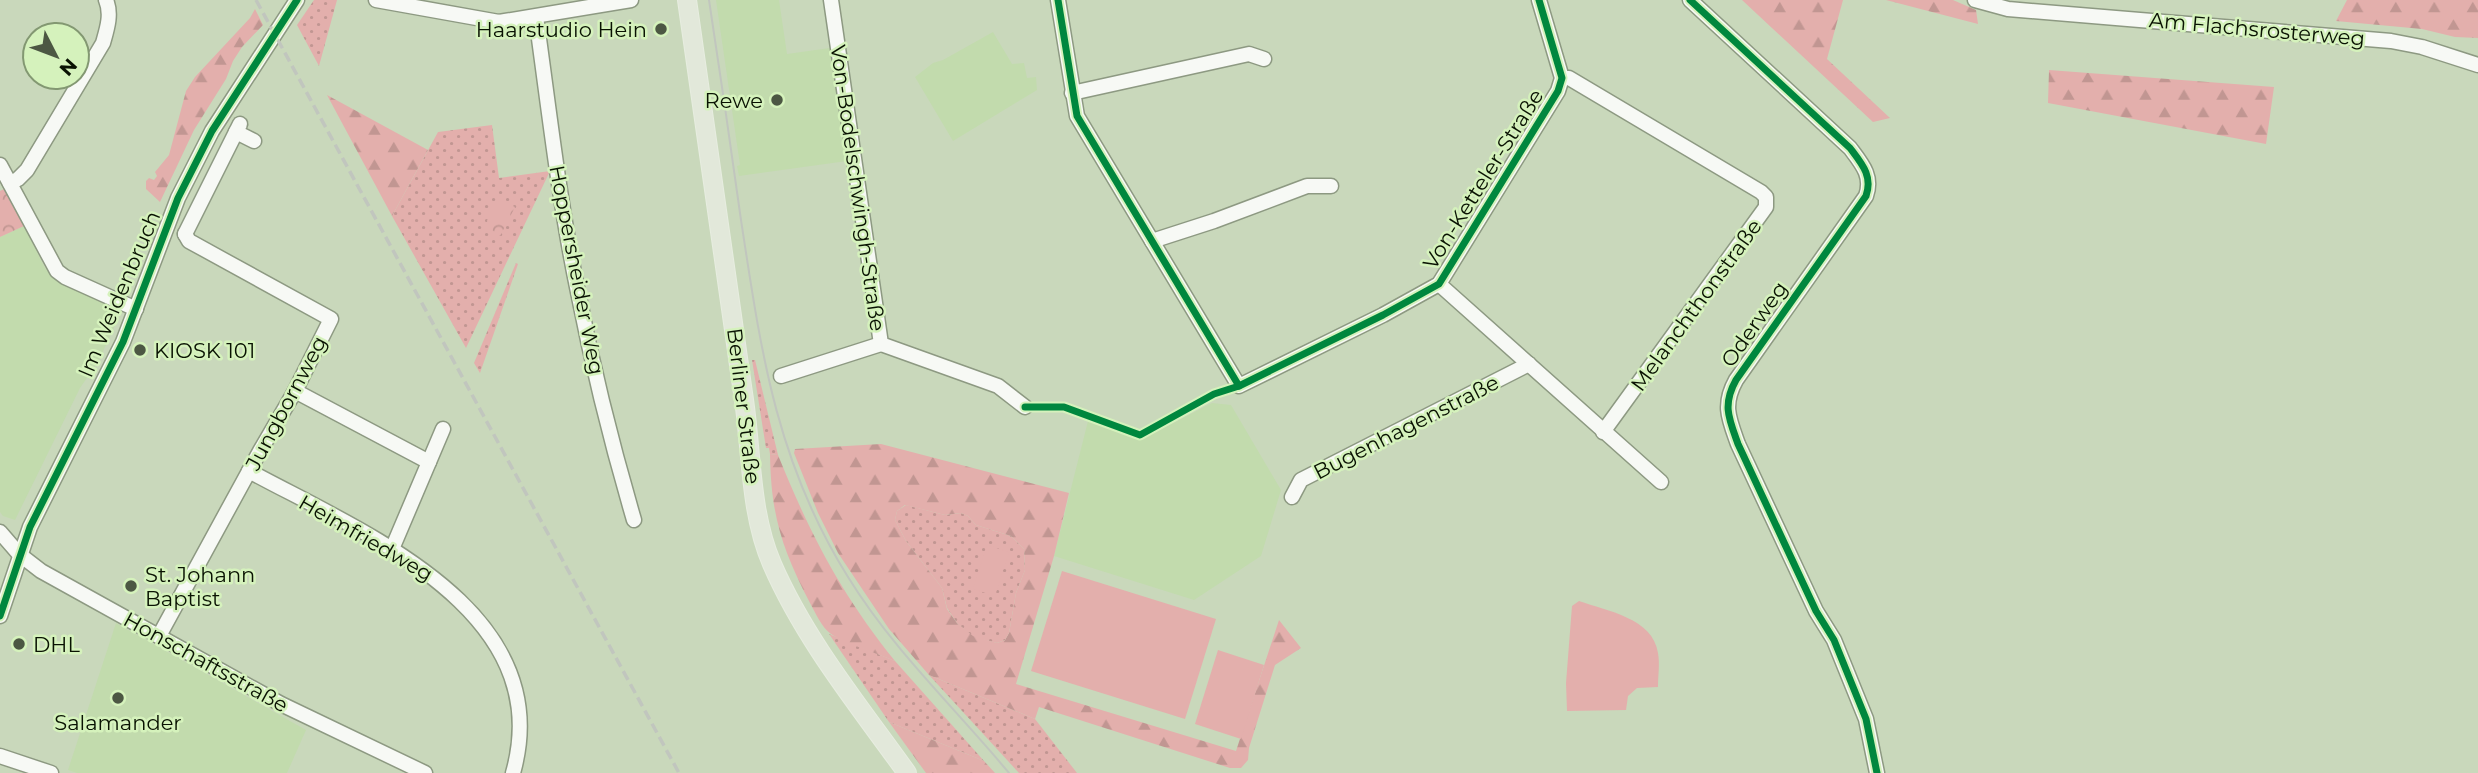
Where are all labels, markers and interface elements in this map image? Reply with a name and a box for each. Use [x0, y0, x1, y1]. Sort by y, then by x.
street label: Am Flachsrosterweg [2148, 7, 2366, 51]
place label: Haarstudio Hein [476, 17, 647, 42]
north arrow [21, 21, 91, 91]
marker: Haarstudio Hein [653, 21, 669, 37]
street label: Von-Bodelschwingh-Straße [826, 43, 890, 333]
text: N [55, 54, 82, 80]
street label: Von-Ketteler-Straße [1417, 84, 1549, 274]
place label: Rewe [705, 88, 763, 113]
marker: Rewe [769, 92, 785, 108]
street label: Hoppersheider Weg [544, 163, 610, 377]
street label: Im Weidenbruch [73, 207, 165, 381]
street label: Melanchthonstraße [1625, 214, 1767, 396]
street label: Oderweg [1716, 276, 1792, 372]
street label: Berliner Straße [722, 327, 766, 485]
street label: Jungbornweg [240, 332, 332, 475]
place label: KIOSK 101 [154, 338, 255, 363]
marker: KIOSK 101 [132, 342, 148, 358]
street label: Bugenhagenstraße [1309, 369, 1503, 485]
street label: Heimfriedweg [294, 489, 438, 587]
place label: St. Johann Baptist [145, 562, 255, 611]
marker: St. Johann Baptist [123, 578, 139, 594]
street label: Honschaftsstraße [119, 606, 293, 718]
place label: DHL [33, 632, 80, 657]
marker: DHL [11, 636, 27, 652]
marker: Salamander [110, 690, 126, 706]
place label: Salamander [54, 710, 182, 735]

